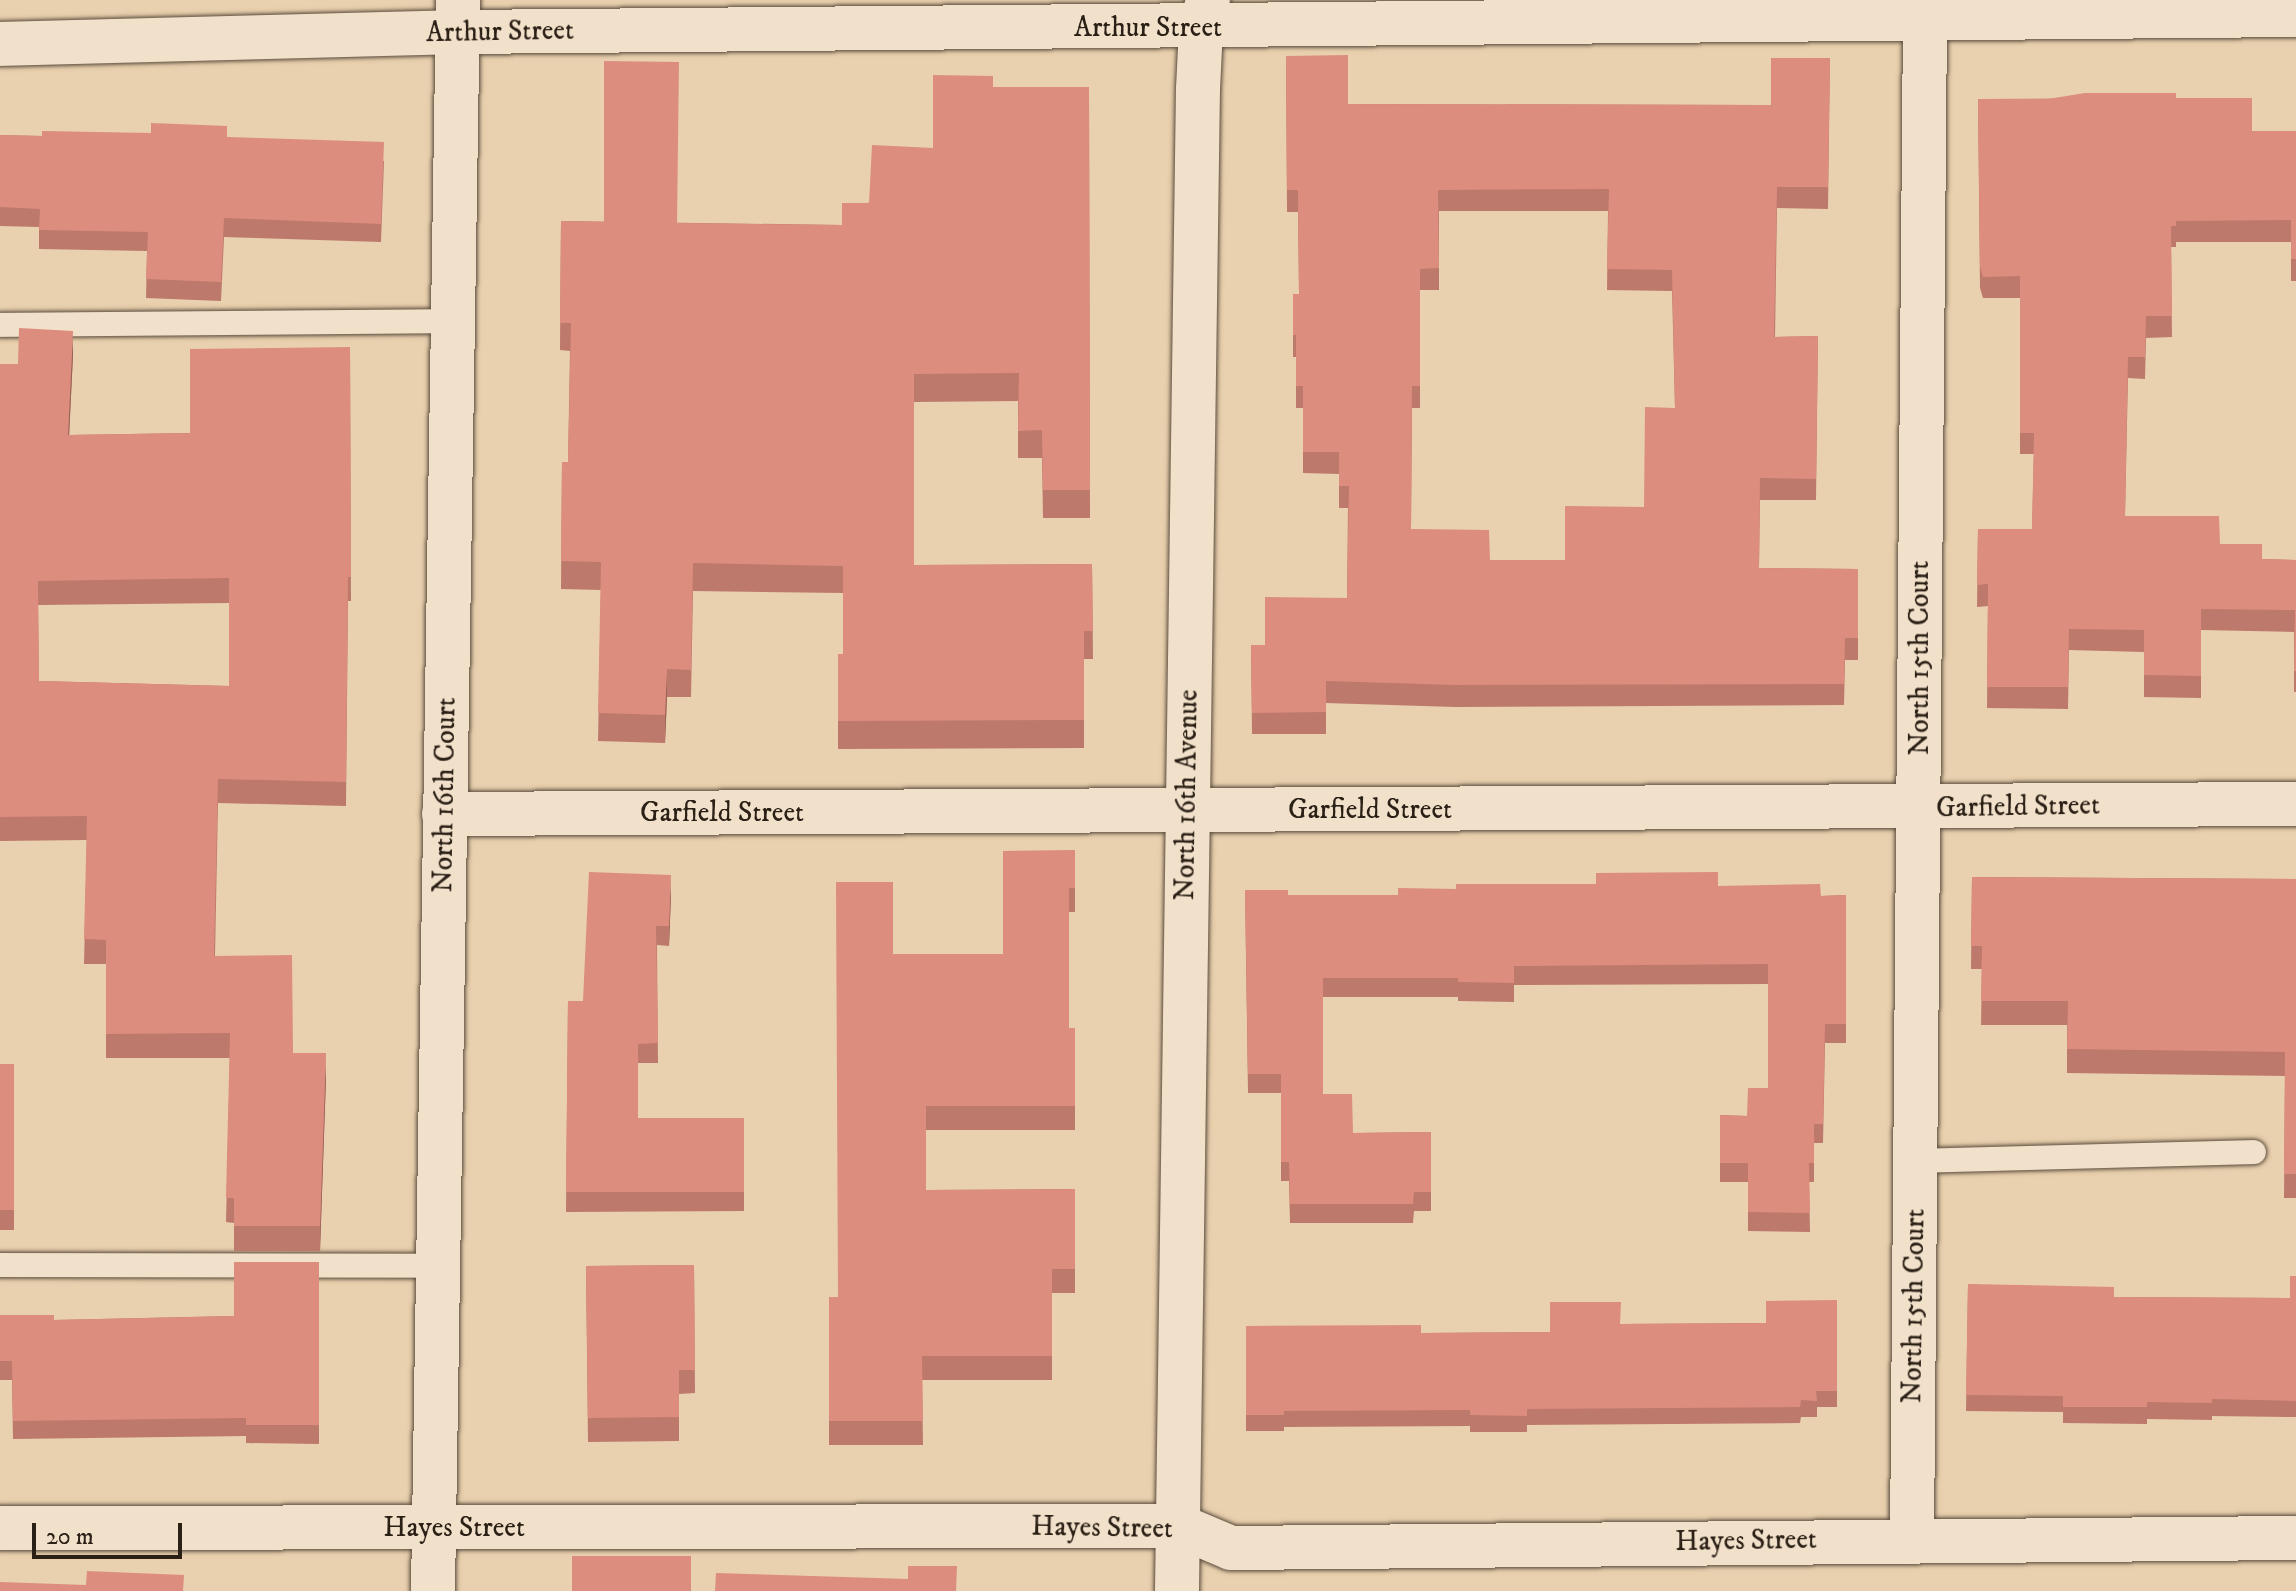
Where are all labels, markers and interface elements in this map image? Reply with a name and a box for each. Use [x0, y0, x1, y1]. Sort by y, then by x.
street label: Arthur Street [1074, 11, 1222, 45]
street label: Arthur Street [426, 14, 574, 50]
street label: North 15th Court [1903, 561, 1937, 755]
street label: North 16th Avenue [1168, 689, 1206, 901]
street label: North 16th Court [426, 697, 464, 893]
street label: Garfield Street [1936, 789, 2100, 825]
street label: Garfield Street [1288, 793, 1452, 827]
street label: Garfield Street [640, 796, 804, 830]
street label: North 15th Court [1896, 1208, 1932, 1404]
scale bar [36, 1507, 186, 1557]
street label: Hayes Street [1031, 1510, 1173, 1546]
street label: Hayes Street [383, 1511, 525, 1545]
text: 20 m [46, 1522, 94, 1552]
street label: Hayes Street [1675, 1523, 1817, 1559]

